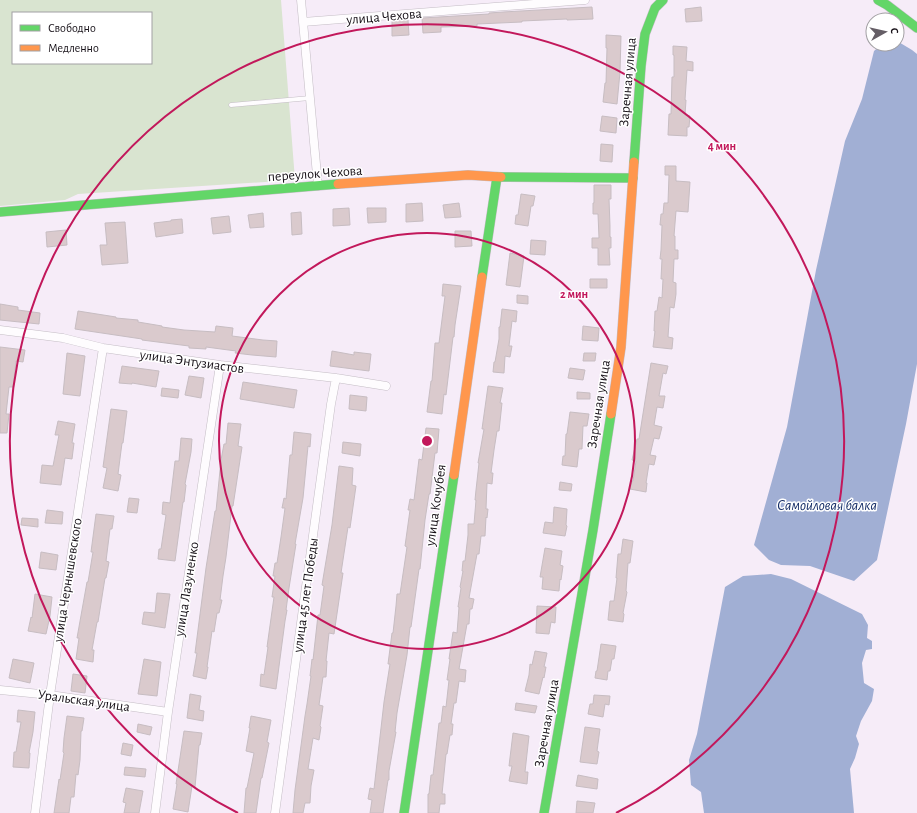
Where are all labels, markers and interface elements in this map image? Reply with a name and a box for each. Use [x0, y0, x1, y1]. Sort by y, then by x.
street label: улица Чехова [345, 7, 423, 27]
legend [12, 12, 152, 64]
north arrow [865, 12, 905, 52]
text: Свободно [48, 22, 96, 34]
text: С [889, 27, 900, 34]
street label: Заречная улица [617, 36, 639, 127]
text: Медленно [48, 42, 99, 54]
text: 4 мин [708, 140, 736, 152]
street label: переулок Чехова [267, 164, 363, 184]
text: 2 мин [560, 288, 588, 300]
street label: улица Энтузиастов [138, 348, 245, 376]
street label: Заречная улица [585, 358, 613, 449]
centre of rings [420, 434, 434, 448]
street label: улица Кочубея [423, 463, 449, 548]
water label: Самойловая балка [777, 498, 877, 513]
street label: улица Чернышевского [51, 517, 85, 644]
street label: улица 45 лет Победы [291, 537, 321, 654]
street label: улица Лазуненко [172, 541, 201, 639]
street label: Заречная улица [532, 677, 562, 768]
street label: Уральская улица [37, 688, 132, 714]

